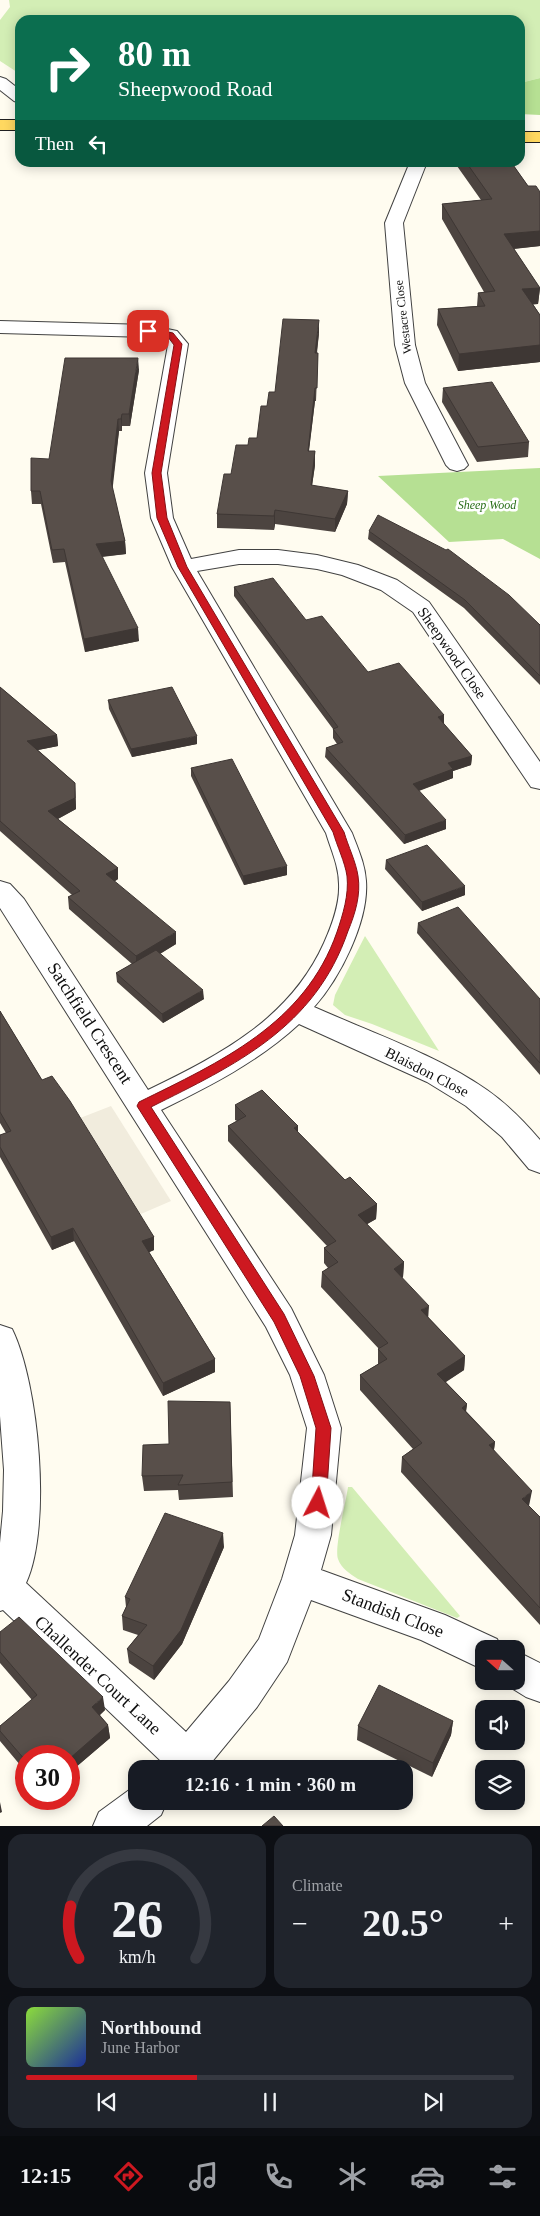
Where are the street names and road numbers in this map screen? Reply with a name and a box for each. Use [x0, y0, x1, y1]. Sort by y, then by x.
street label: Westacre Close [392, 279, 414, 355]
street label: Sheepwood Close [414, 604, 490, 702]
street label: Satchfield Crescent [43, 959, 137, 1087]
street label: Blaisdon Close [383, 1044, 472, 1100]
street label: Standish Close [339, 1584, 447, 1642]
street label: Challender Court Lane [31, 1611, 165, 1739]

